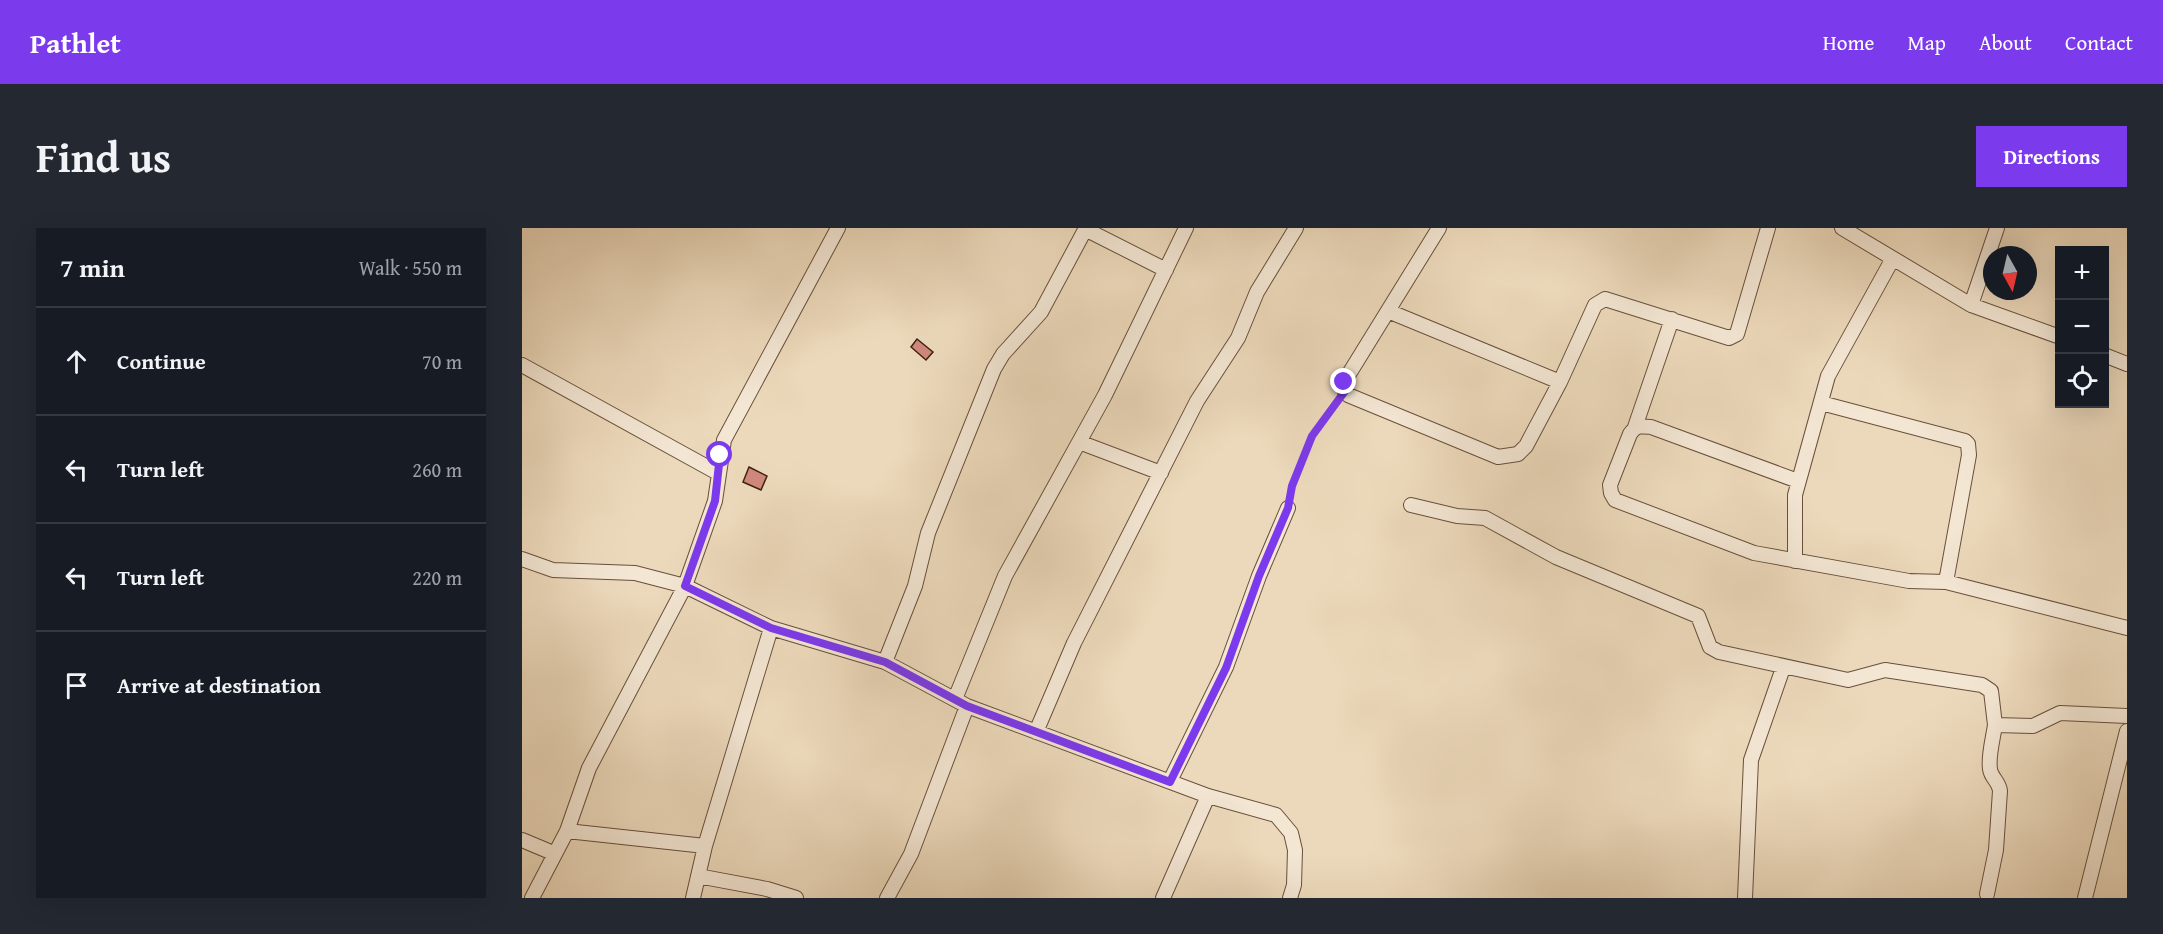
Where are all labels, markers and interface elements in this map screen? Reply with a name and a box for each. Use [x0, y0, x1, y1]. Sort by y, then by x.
text: Pathlet [30, 22, 121, 63]
text: Home [1823, 27, 1874, 58]
text: Map [1907, 27, 1946, 58]
text: About [1979, 27, 2032, 58]
text: Contact [2065, 27, 2133, 58]
text: Find us [36, 126, 171, 187]
button: Directions [1976, 126, 2127, 187]
north arrow [1983, 246, 2037, 300]
map controls [2055, 246, 2109, 408]
button: + [2055, 246, 2109, 300]
text: 7 min [60, 248, 125, 287]
text: Walk · 550 m [359, 253, 462, 282]
button: − [2055, 300, 2109, 354]
icon: ahead [60, 345, 93, 378]
text: Continue [117, 345, 206, 377]
text: 70 m [422, 347, 462, 376]
button: locate [2055, 354, 2109, 408]
route end [1330, 368, 1356, 394]
route start [706, 441, 732, 467]
icon: left [60, 453, 93, 486]
text: Turn left [117, 453, 204, 485]
text: 260 m [412, 455, 462, 484]
icon: left [60, 561, 93, 594]
text: Turn left [117, 561, 204, 593]
text: 220 m [412, 563, 462, 592]
icon: arrive [60, 669, 93, 702]
text: Arrive at destination [117, 669, 321, 701]

